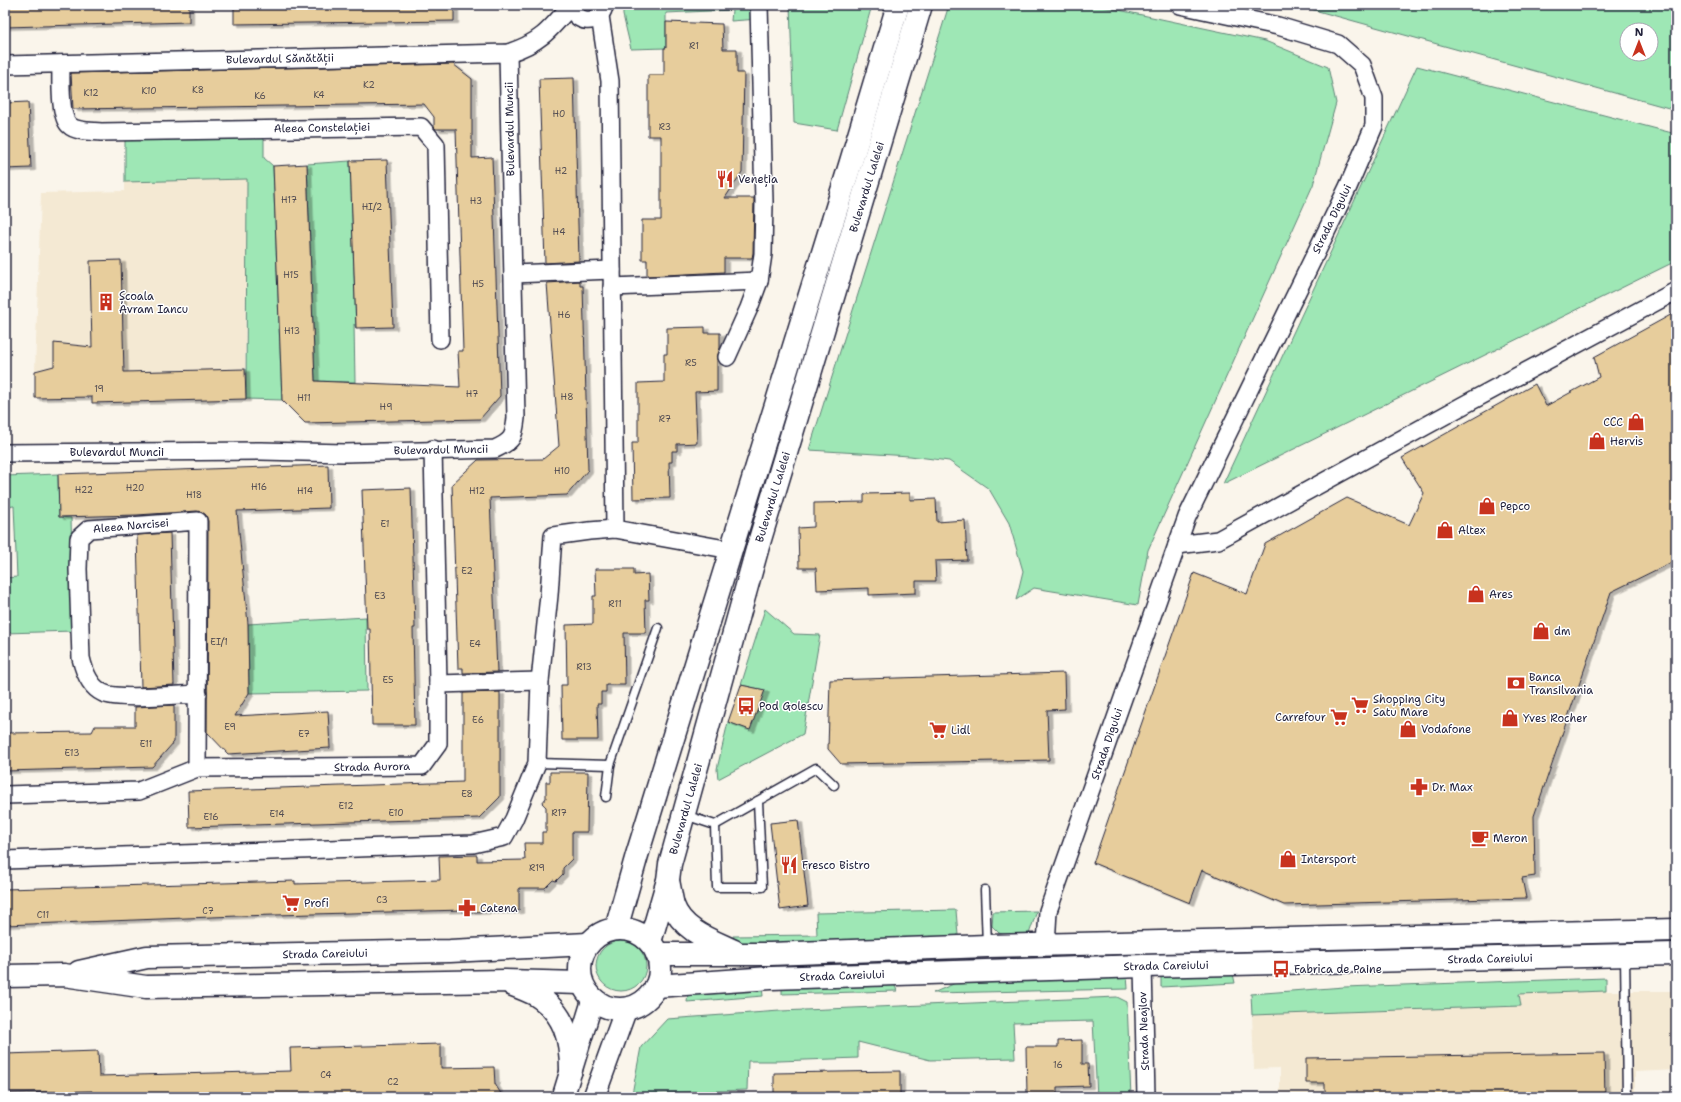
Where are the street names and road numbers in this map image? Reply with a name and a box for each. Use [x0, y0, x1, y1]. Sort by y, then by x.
street label: Bulevardul Sănătății [226, 51, 334, 67]
street label: Bulevardul Muncii [502, 82, 518, 176]
street label: Aleea Constelației [274, 120, 370, 136]
street label: Bulevardul Lalelei [846, 140, 888, 234]
street label: Strada Digului [1309, 182, 1355, 256]
street label: Bulevardul Muncii [394, 442, 488, 458]
street label: Bulevardul Muncii [70, 445, 164, 460]
street label: Bulevardul Lalelei [752, 450, 794, 544]
street label: Aleea Narcisei [92, 515, 170, 537]
street label: Strada Digului [1088, 706, 1126, 782]
street label: Strada Aurora [334, 759, 410, 775]
street label: Bulevardul Lalelei [666, 762, 706, 856]
street label: Strada Careiului [282, 946, 368, 962]
street label: Strada Careiului [1447, 951, 1533, 967]
street label: Strada Careiului [1123, 958, 1209, 974]
street label: Strada Careiului [799, 967, 885, 985]
street label: Strada Neajlov [1135, 991, 1153, 1071]

